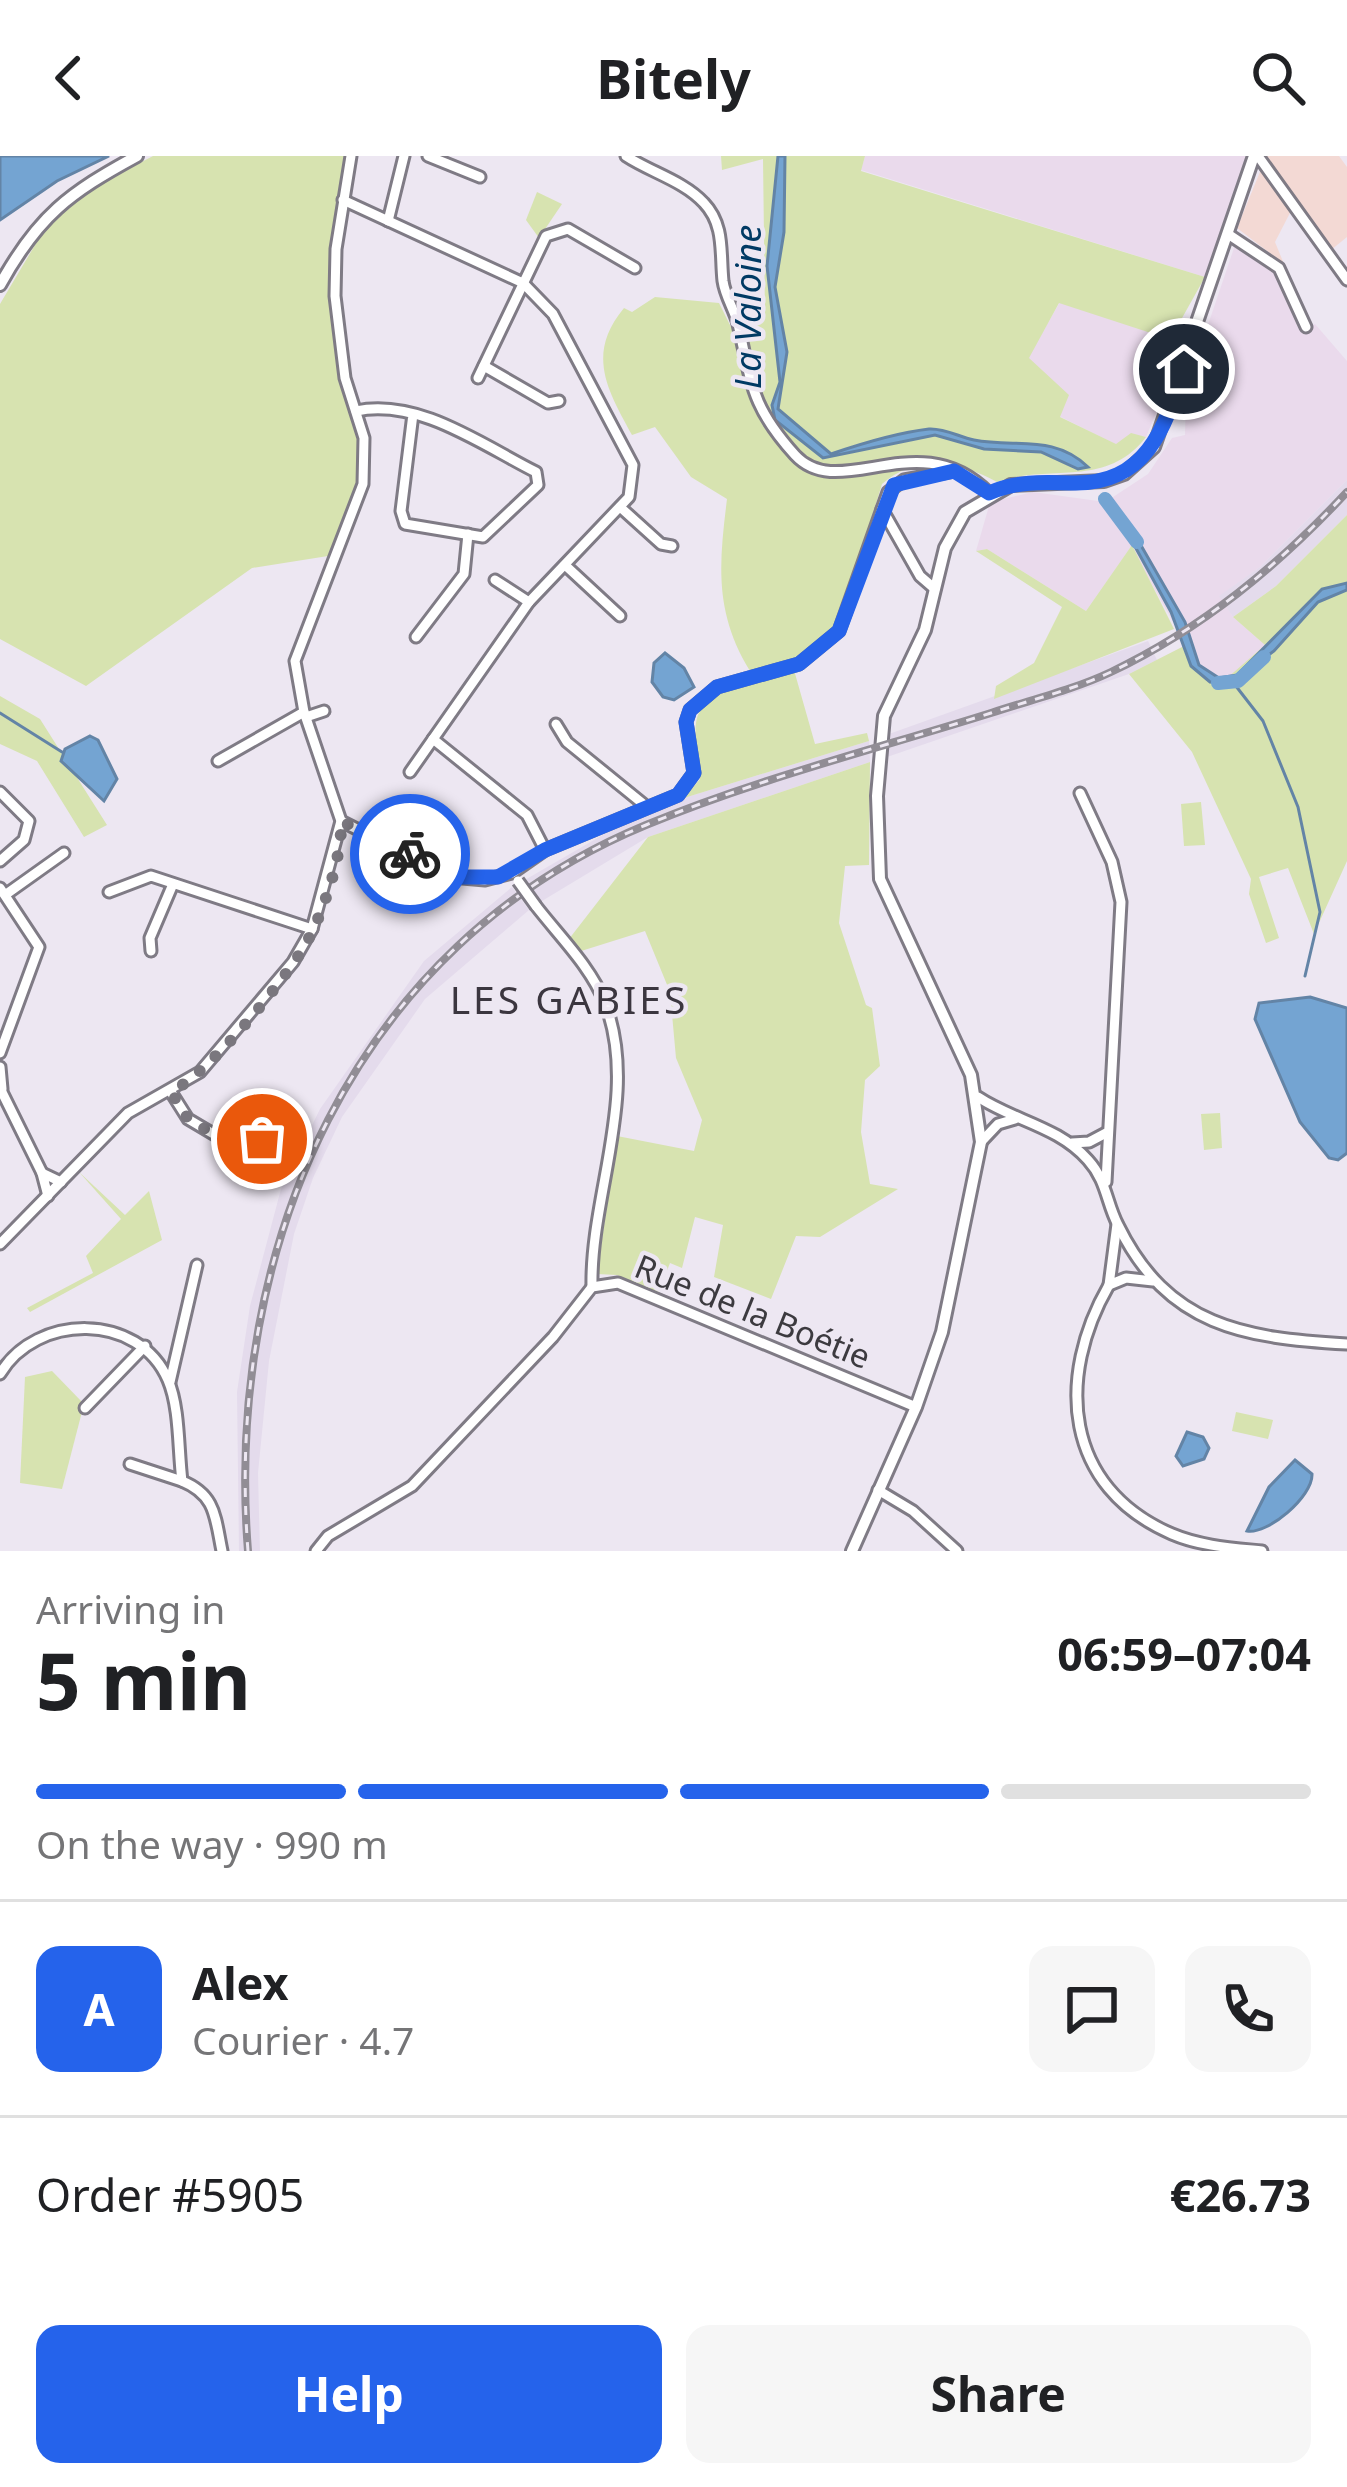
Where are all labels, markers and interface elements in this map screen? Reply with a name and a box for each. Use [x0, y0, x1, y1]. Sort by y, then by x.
text: Bitely [596, 41, 751, 115]
icon: back [36, 45, 102, 111]
icon: search [1245, 45, 1311, 111]
water label: La Valoine [723, 225, 772, 389]
pin [1133, 318, 1235, 420]
icon: home [1151, 336, 1217, 402]
courier [350, 794, 470, 914]
icon: bike [377, 821, 443, 887]
district label: LES GABIES [450, 972, 688, 1025]
pin [211, 1088, 313, 1190]
icon: bag [229, 1106, 295, 1172]
street label: Rue de la Boétie [629, 1243, 877, 1379]
text: Arriving in [36, 1582, 225, 1635]
text: 06:59–07:04 [1057, 1623, 1311, 1684]
text: 5 min [36, 1627, 251, 1733]
text: On the way · 990 m [36, 1817, 388, 1870]
button: chat [1029, 1946, 1155, 2072]
button: phone [1185, 1946, 1311, 2072]
text: Alex [192, 1952, 289, 2013]
text: A [83, 1978, 115, 2039]
text: Courier · 4.7 [192, 2013, 414, 2066]
text: Order #5905 [36, 2164, 304, 2225]
text: €26.73 [1170, 2164, 1311, 2225]
button: Help [36, 2325, 662, 2463]
button: Share [686, 2325, 1311, 2463]

